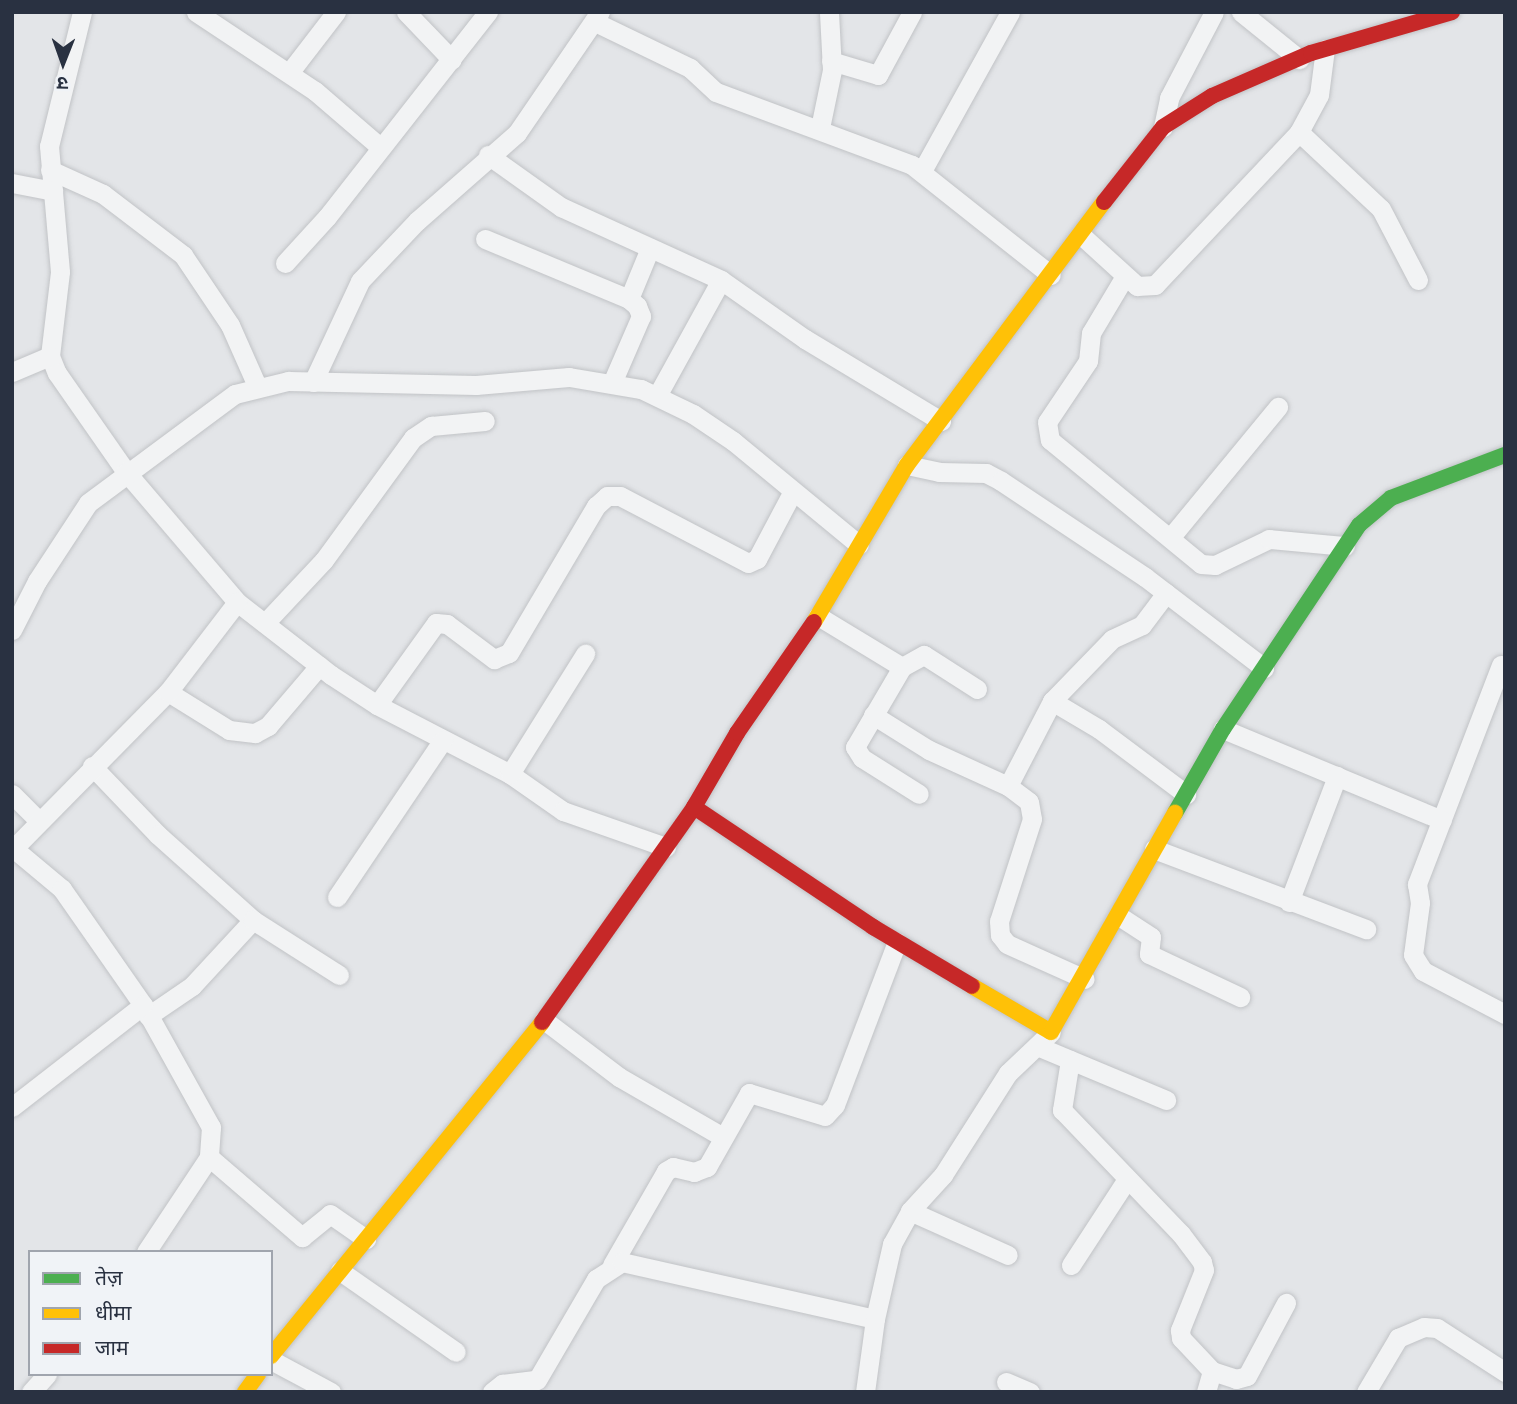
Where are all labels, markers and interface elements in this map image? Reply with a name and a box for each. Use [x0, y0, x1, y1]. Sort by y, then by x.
north arrow [28, 28, 98, 98]
text: उ [57, 72, 68, 96]
legend [28, 1250, 273, 1376]
text: तेज़ [95, 1264, 123, 1290]
text: धीमा [95, 1299, 131, 1325]
text: जाम [95, 1334, 129, 1360]

